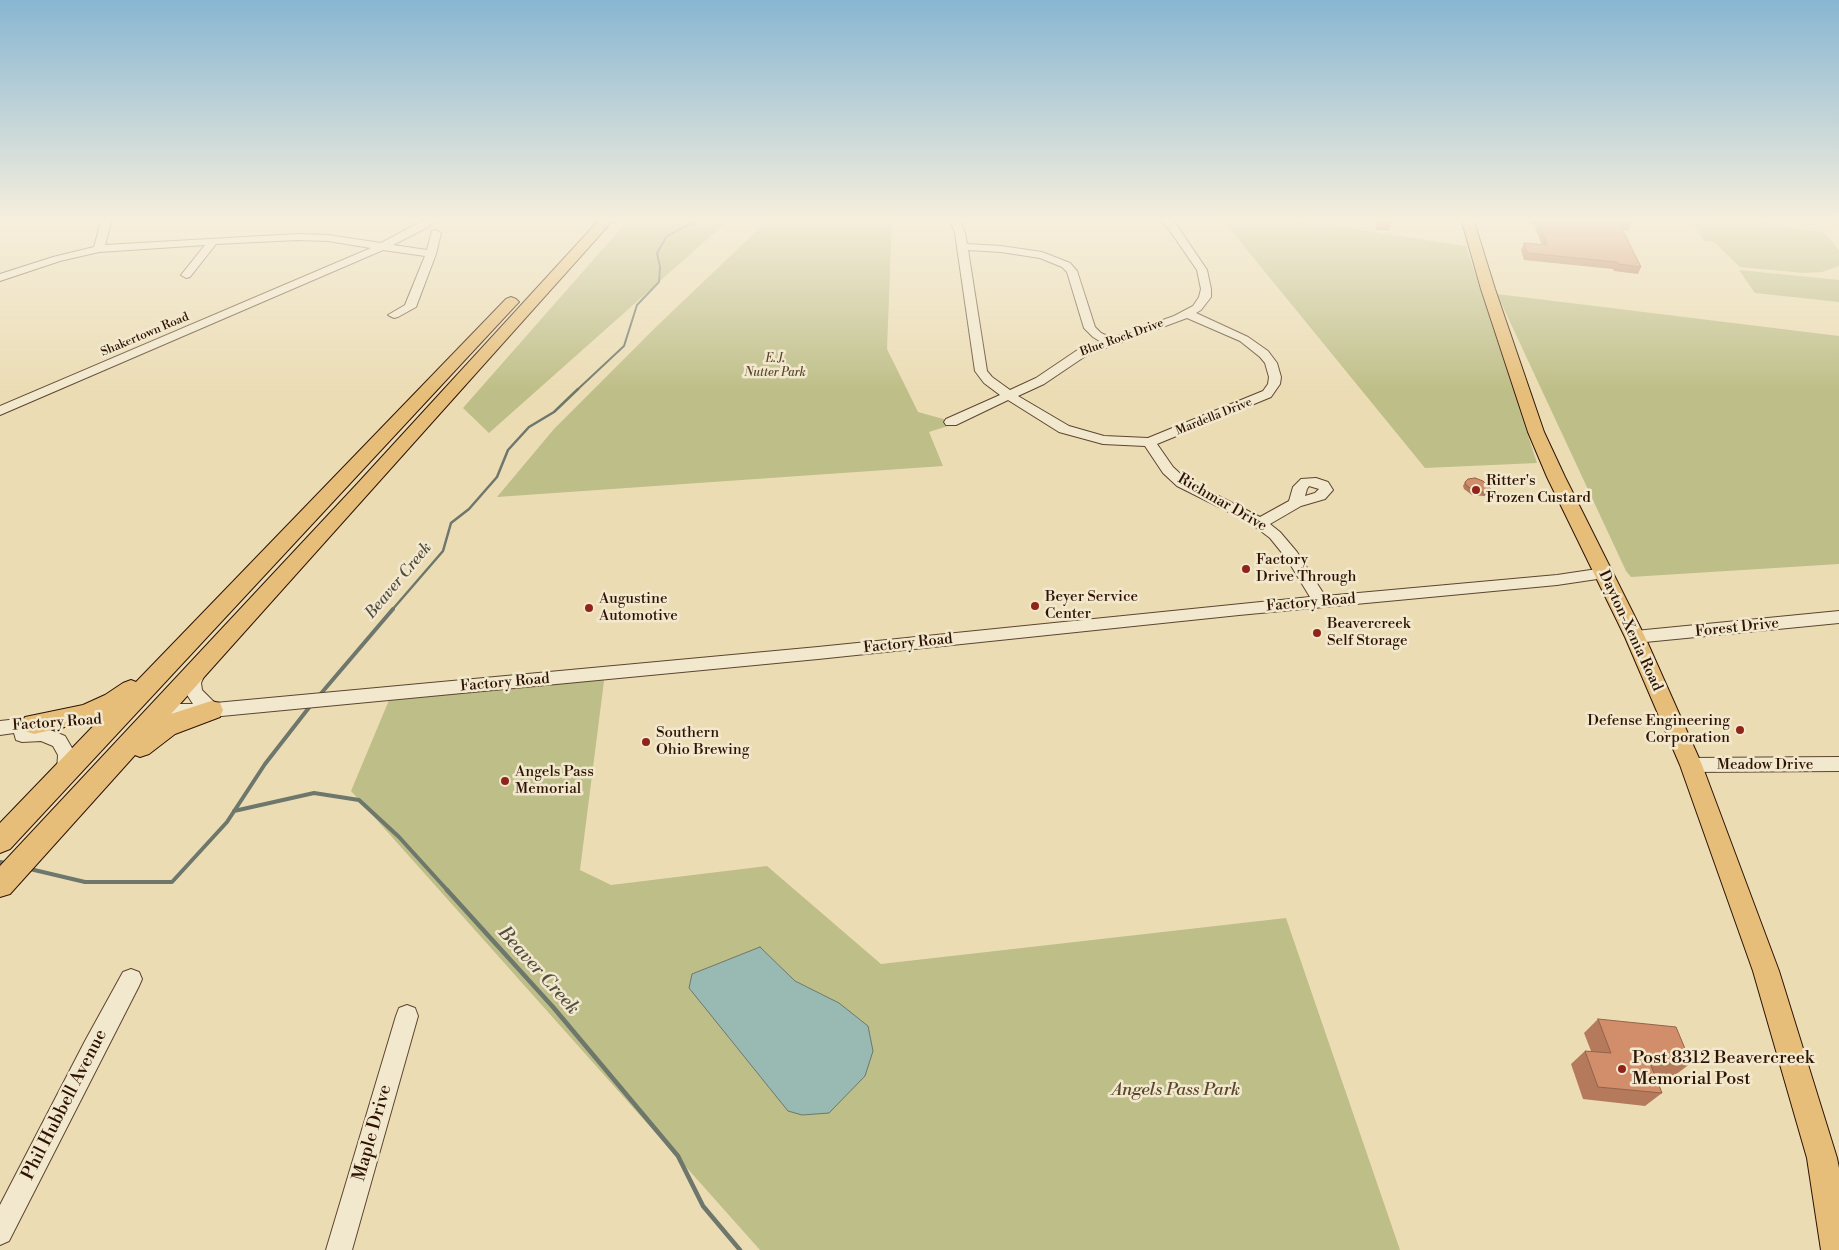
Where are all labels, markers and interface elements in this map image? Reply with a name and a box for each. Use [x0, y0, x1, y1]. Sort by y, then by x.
street label: Shakertown Road [99, 310, 191, 360]
street label: Blue Rock Drive [1078, 316, 1166, 360]
park label: E. J. Nutter Park [744, 352, 806, 380]
street label: Mardella Drive [1174, 395, 1254, 439]
street label: Richmar Drive [1174, 470, 1270, 536]
place label: Ritter's Frozen Custard [1486, 472, 1591, 507]
marker: Ritter's Frozen Custard [1470, 484, 1482, 496]
water label: Beaver Creek [362, 539, 436, 623]
place label: Factory Drive Through [1256, 551, 1356, 586]
marker: Factory Drive Through [1240, 563, 1252, 575]
street label: Dayton-Xenia Road [1594, 568, 1666, 694]
place label: Beyer Service Center [1045, 588, 1138, 623]
place label: Augustine Automotive [599, 590, 678, 625]
street label: Factory Road [1265, 590, 1357, 616]
marker: Beyer Service Center [1029, 600, 1041, 612]
marker: Augustine Automotive [583, 602, 595, 614]
place label: Beavercreek Self Storage [1327, 615, 1411, 650]
street label: Forest Drive [1694, 615, 1780, 641]
marker: Beavercreek Self Storage [1311, 627, 1323, 639]
street label: Factory Road [862, 630, 954, 658]
street label: Factory Road [459, 670, 551, 696]
street label: Factory Road [12, 711, 102, 735]
place label: Defense Engineering Corporation [1587, 712, 1730, 747]
place label: Southern Ohio Brewing [656, 724, 750, 759]
marker: Defense Engineering Corporation [1734, 724, 1746, 736]
marker: Southern Ohio Brewing [640, 736, 652, 748]
street label: Meadow Drive [1717, 756, 1813, 774]
place label: Angels Pass Memorial [515, 763, 594, 798]
marker: Angels Pass Memorial [499, 775, 511, 787]
water label: Beaver Creek [492, 922, 584, 1020]
street label: Phil Hubbell Avenue [18, 1026, 112, 1184]
place label: Post 8312 Beavercreek Memorial Post [1632, 1048, 1814, 1090]
marker: Post 8312 Beavercreek Memorial Post [1616, 1063, 1628, 1075]
park label: Angels Pass Park [1112, 1080, 1240, 1102]
street label: Maple Drive [349, 1082, 397, 1184]

